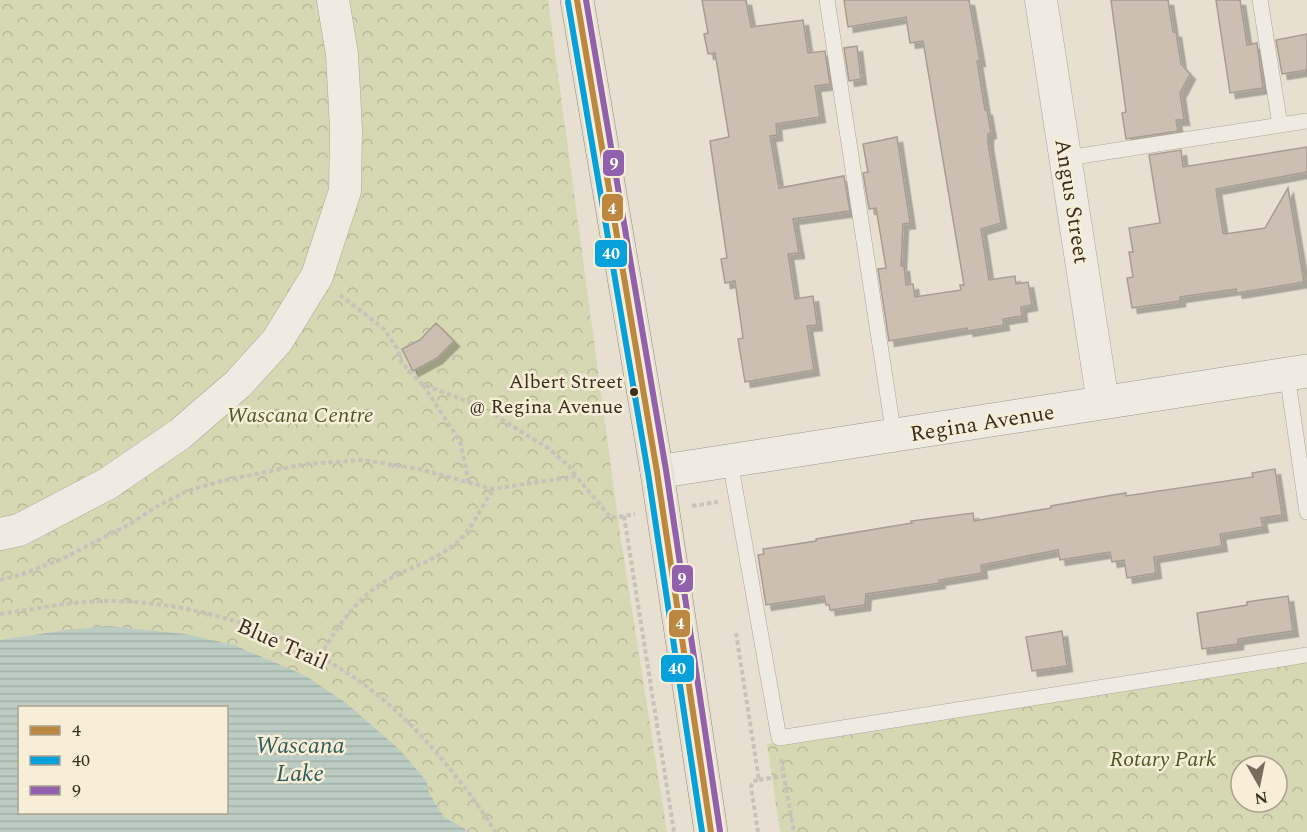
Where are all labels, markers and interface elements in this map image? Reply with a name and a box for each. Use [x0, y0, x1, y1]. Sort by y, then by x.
street label: Angus Street [1045, 136, 1098, 266]
line badge: 9 [602, 149, 625, 177]
text: 9 [610, 152, 619, 176]
line badge: 4 [601, 193, 624, 222]
text: 4 [608, 197, 617, 221]
line badge: 40 [594, 239, 628, 268]
text: 40 [602, 242, 620, 266]
place label: Albert Street @ Regina Avenue [469, 367, 623, 422]
marker: Albert Street @ Regina Avenue [628, 386, 640, 398]
street label: Regina Avenue [908, 396, 1057, 451]
park label: Wascana Centre [226, 399, 374, 432]
line badge: 9 [671, 564, 694, 593]
text: 9 [678, 567, 687, 591]
line badge: 4 [668, 609, 691, 638]
street label: Blue Trail [232, 610, 333, 679]
text: 4 [676, 612, 685, 636]
line badge: 40 [660, 654, 695, 683]
text: 40 [668, 657, 686, 681]
legend [18, 706, 228, 814]
text: 4 [72, 717, 81, 744]
water label: Wascana Lake [255, 728, 345, 792]
park label: Rotary Park [1110, 743, 1216, 776]
text: 40 [72, 747, 90, 774]
north arrow [1229, 754, 1289, 814]
text: 9 [72, 777, 81, 804]
text: N [1253, 785, 1270, 811]

